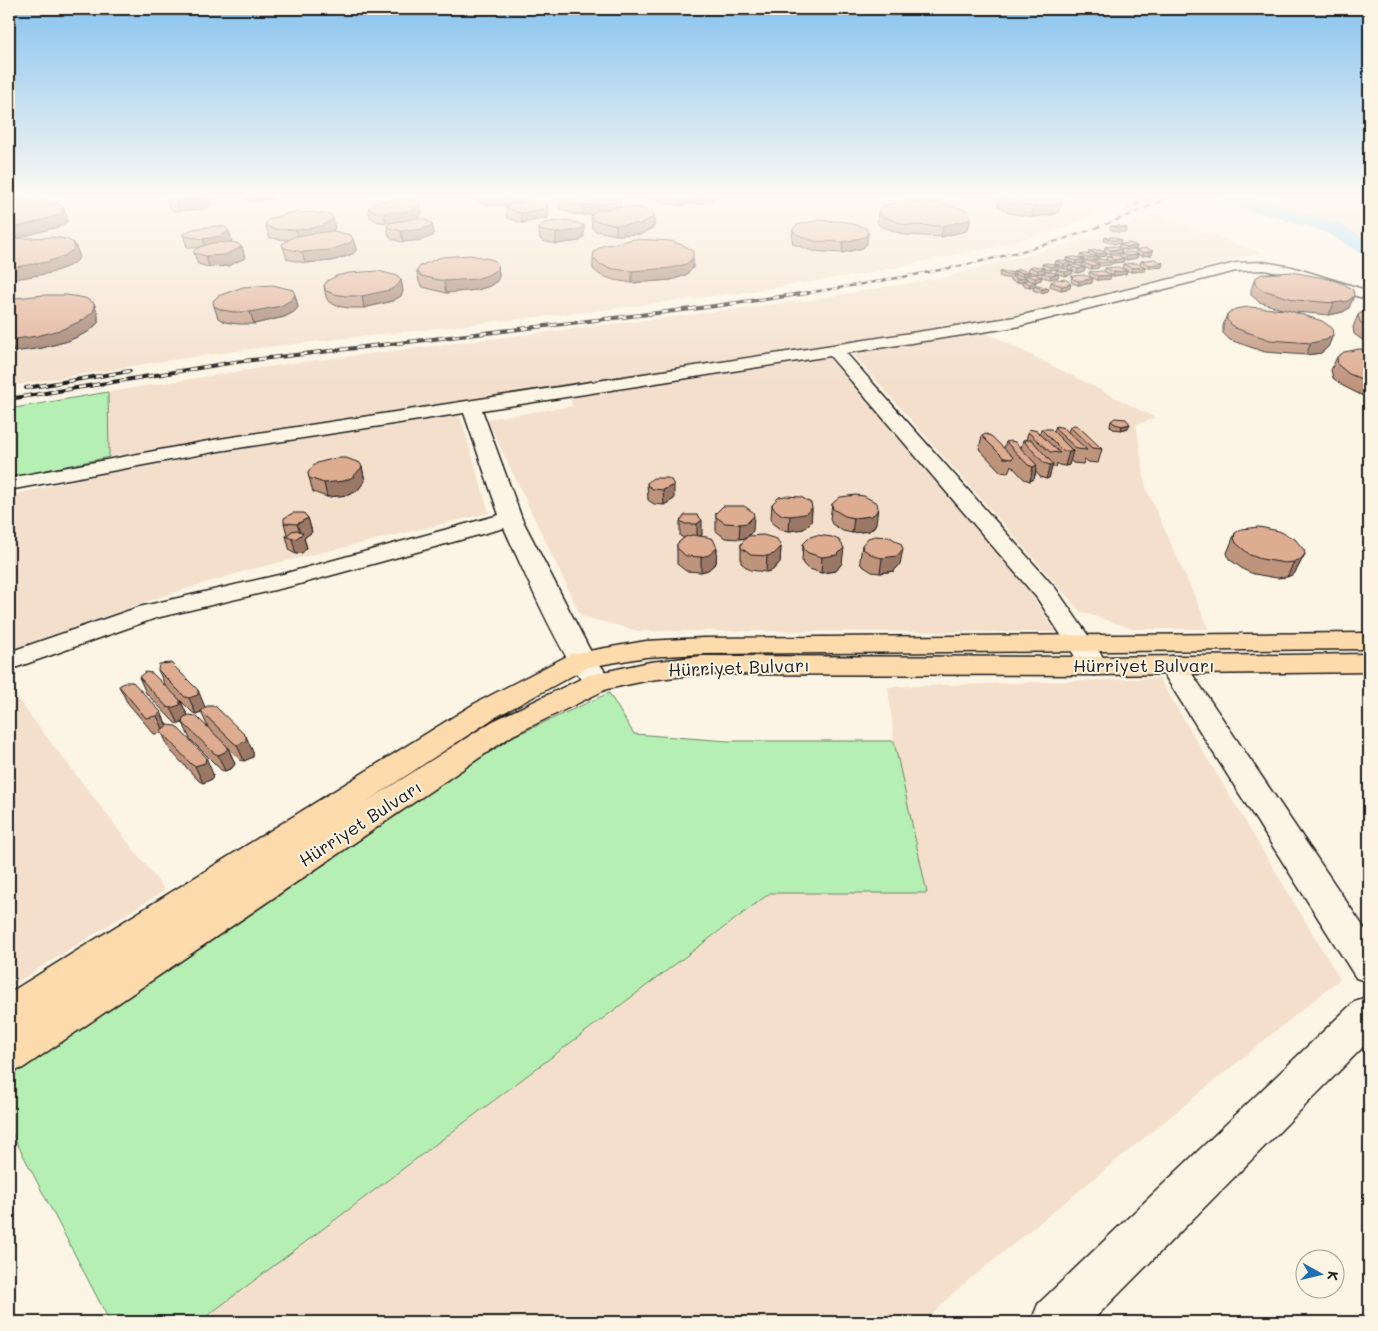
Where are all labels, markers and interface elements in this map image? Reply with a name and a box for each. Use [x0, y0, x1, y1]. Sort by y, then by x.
street label: Hürriyet Bulvarı [668, 653, 810, 681]
street label: Hürriyet Bulvarı [1073, 653, 1215, 677]
street label: Hürriyet Bulvarı [294, 774, 426, 872]
north arrow [1296, 1248, 1346, 1298]
text: K [1323, 1270, 1343, 1282]

